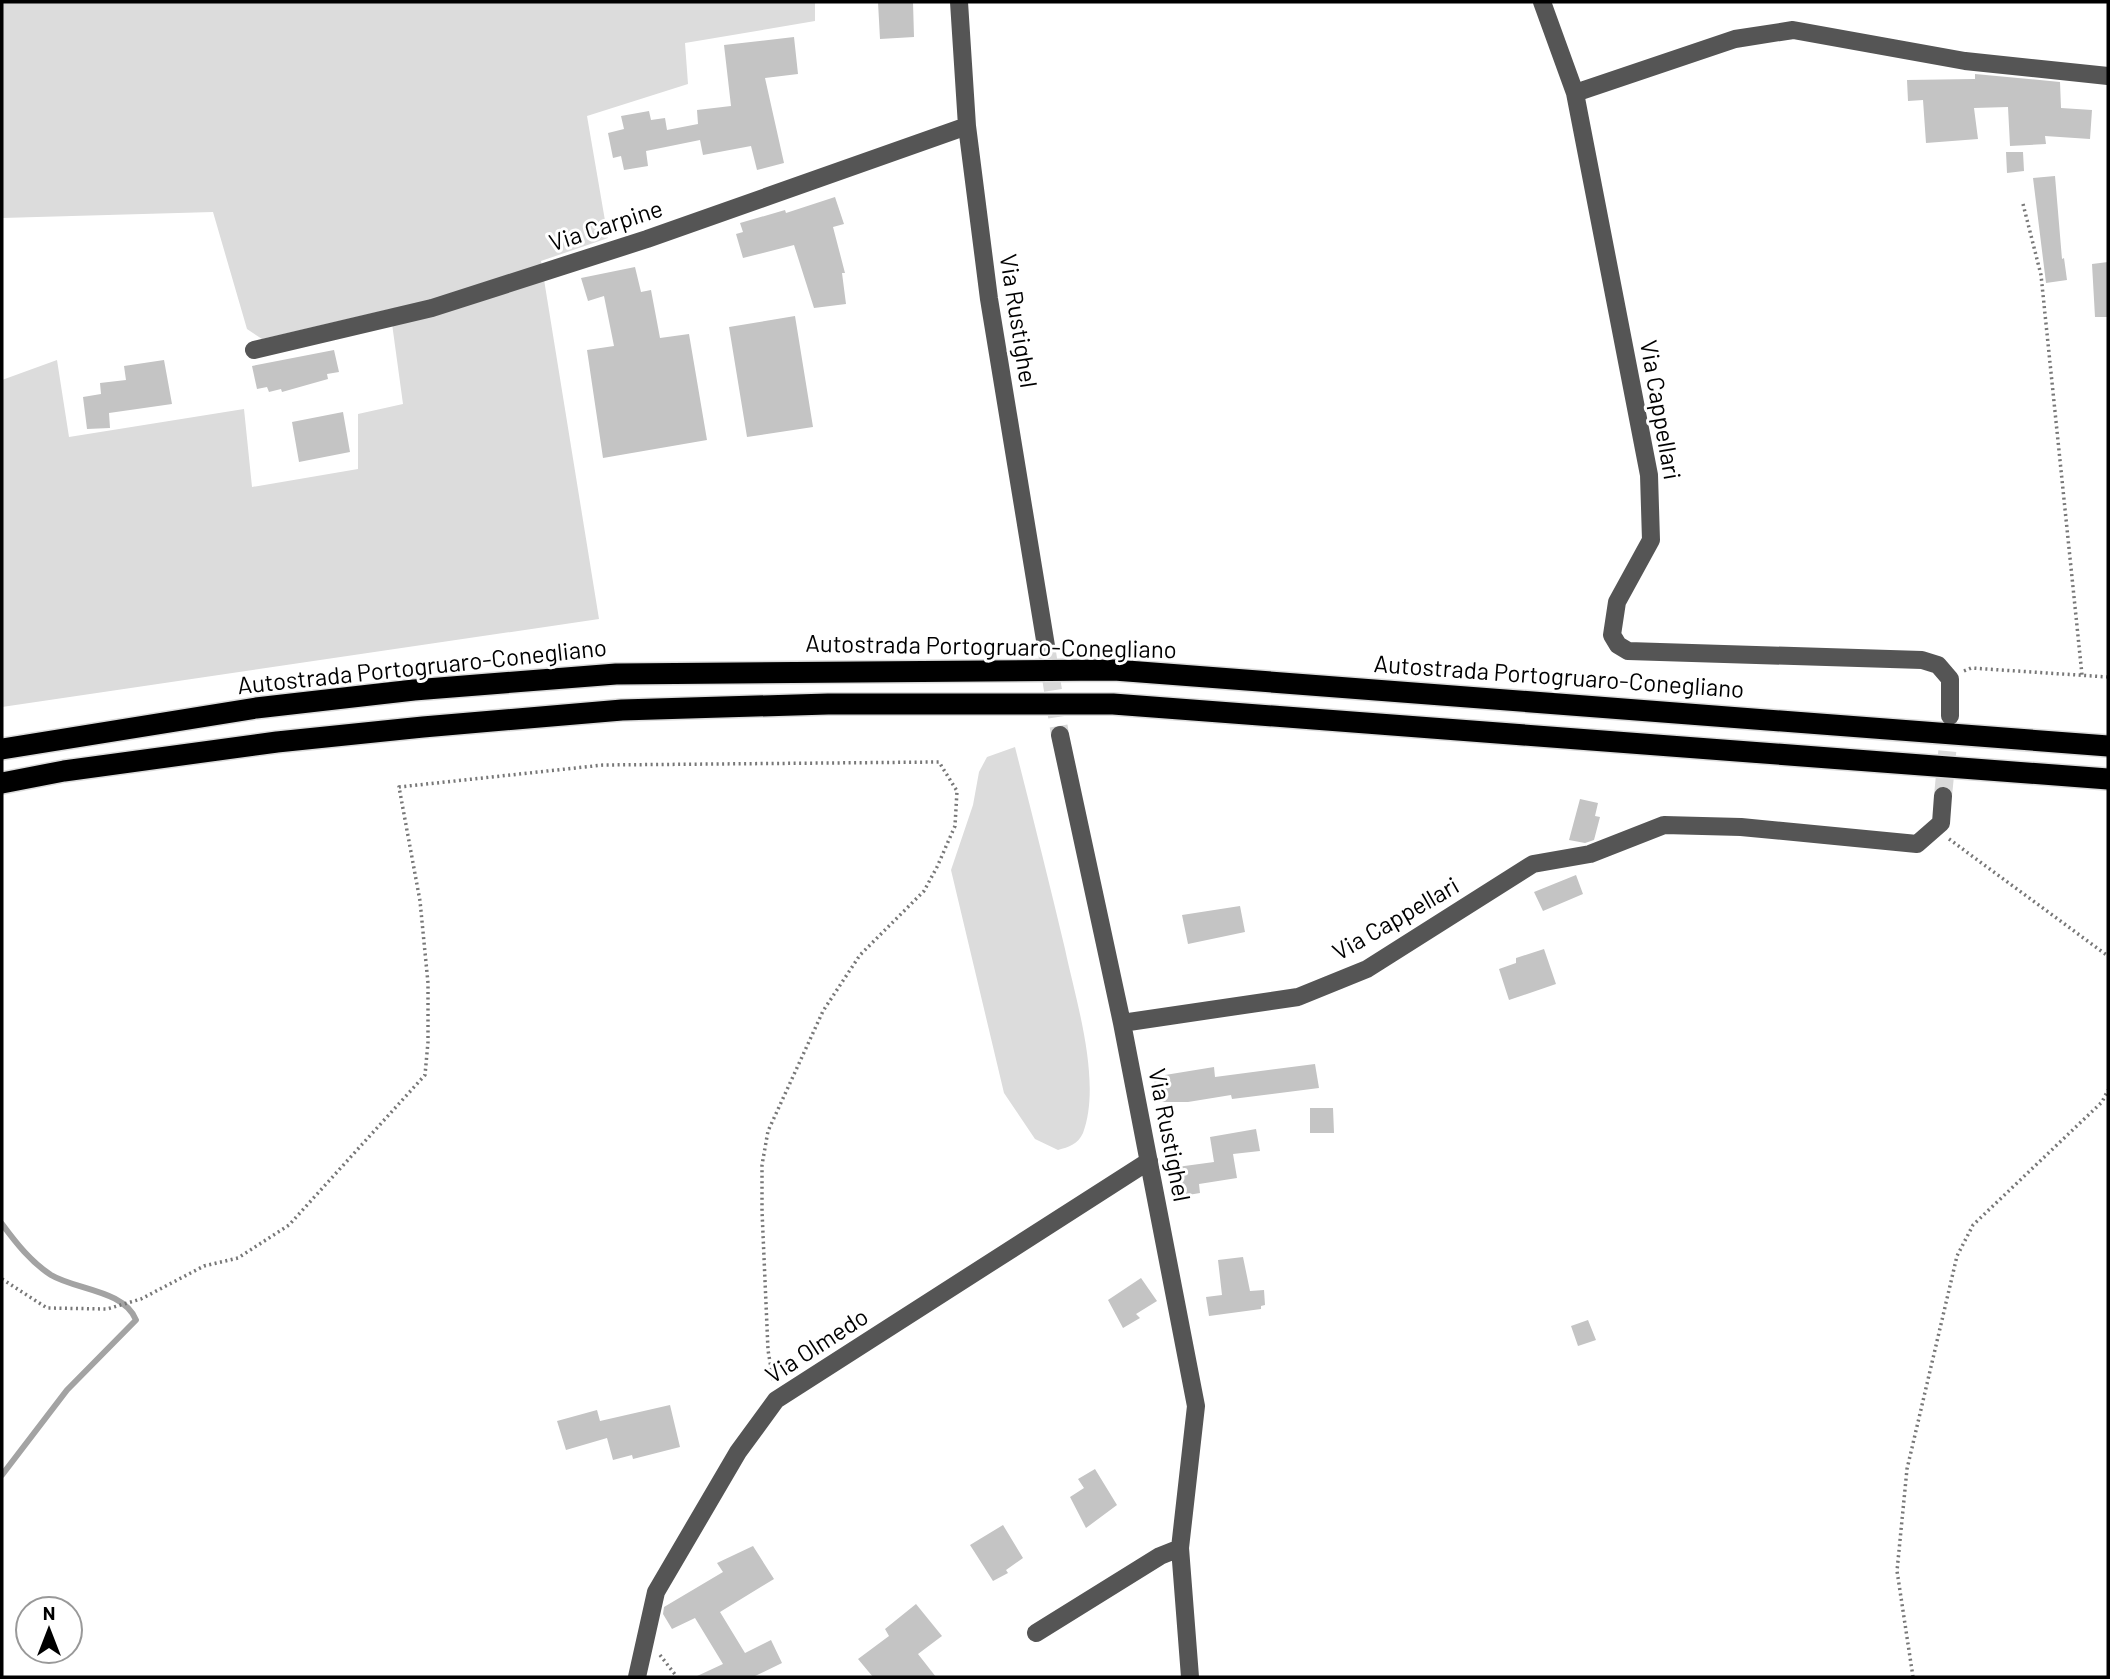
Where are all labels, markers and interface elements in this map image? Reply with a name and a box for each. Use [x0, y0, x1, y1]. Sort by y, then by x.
street label: Via Carpine [545, 193, 666, 257]
street label: Via Rustighel [995, 252, 1044, 390]
street label: Via Cappellari [1635, 338, 1688, 482]
street label: Autostrada Portogruaro-Conegliano [805, 628, 1177, 663]
street label: Autostrada Portogruaro-Conegliano [236, 632, 608, 699]
street label: Autostrada Portogruaro-Conegliano [1373, 648, 1745, 703]
street label: Via Cappellari [1327, 870, 1464, 966]
street label: Via Rustighel [1143, 1066, 1198, 1204]
street label: Via Olmedo [759, 1301, 873, 1389]
north arrow [14, 1595, 84, 1665]
text: N [43, 1601, 55, 1624]

